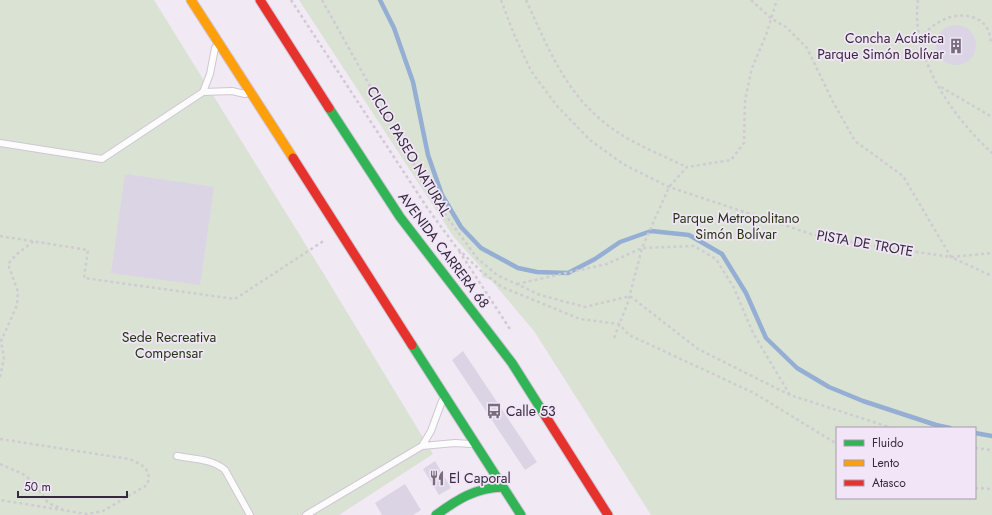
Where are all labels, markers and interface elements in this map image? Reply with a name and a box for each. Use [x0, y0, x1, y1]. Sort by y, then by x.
place label: Concha Acústica Parque Simón Bolívar [817, 28, 944, 64]
building icon: Concha Acústica Parque Simón Bolívar [947, 37, 965, 55]
street label: CICLO PASEO NATURAL [362, 82, 456, 220]
street label: AVENIDA CARRERA 68 [394, 188, 494, 312]
park label: Parque Metropolitano Simón Bolívar [672, 208, 800, 244]
street label: PISTA DE TROTE [815, 225, 915, 261]
park label: Sede Recreativa Compensar [122, 327, 216, 363]
place label: Calle 53 [506, 401, 556, 421]
bus stop icon: Calle 53 [485, 402, 503, 420]
legend [836, 427, 976, 499]
text: Fluido [872, 434, 904, 452]
text: Lento [872, 454, 900, 472]
place label: El Caporal [449, 468, 511, 488]
restaurant icon: El Caporal [428, 469, 446, 487]
scale bar [18, 473, 127, 499]
text: Atasco [872, 474, 906, 492]
text: 50 m [24, 478, 51, 496]

